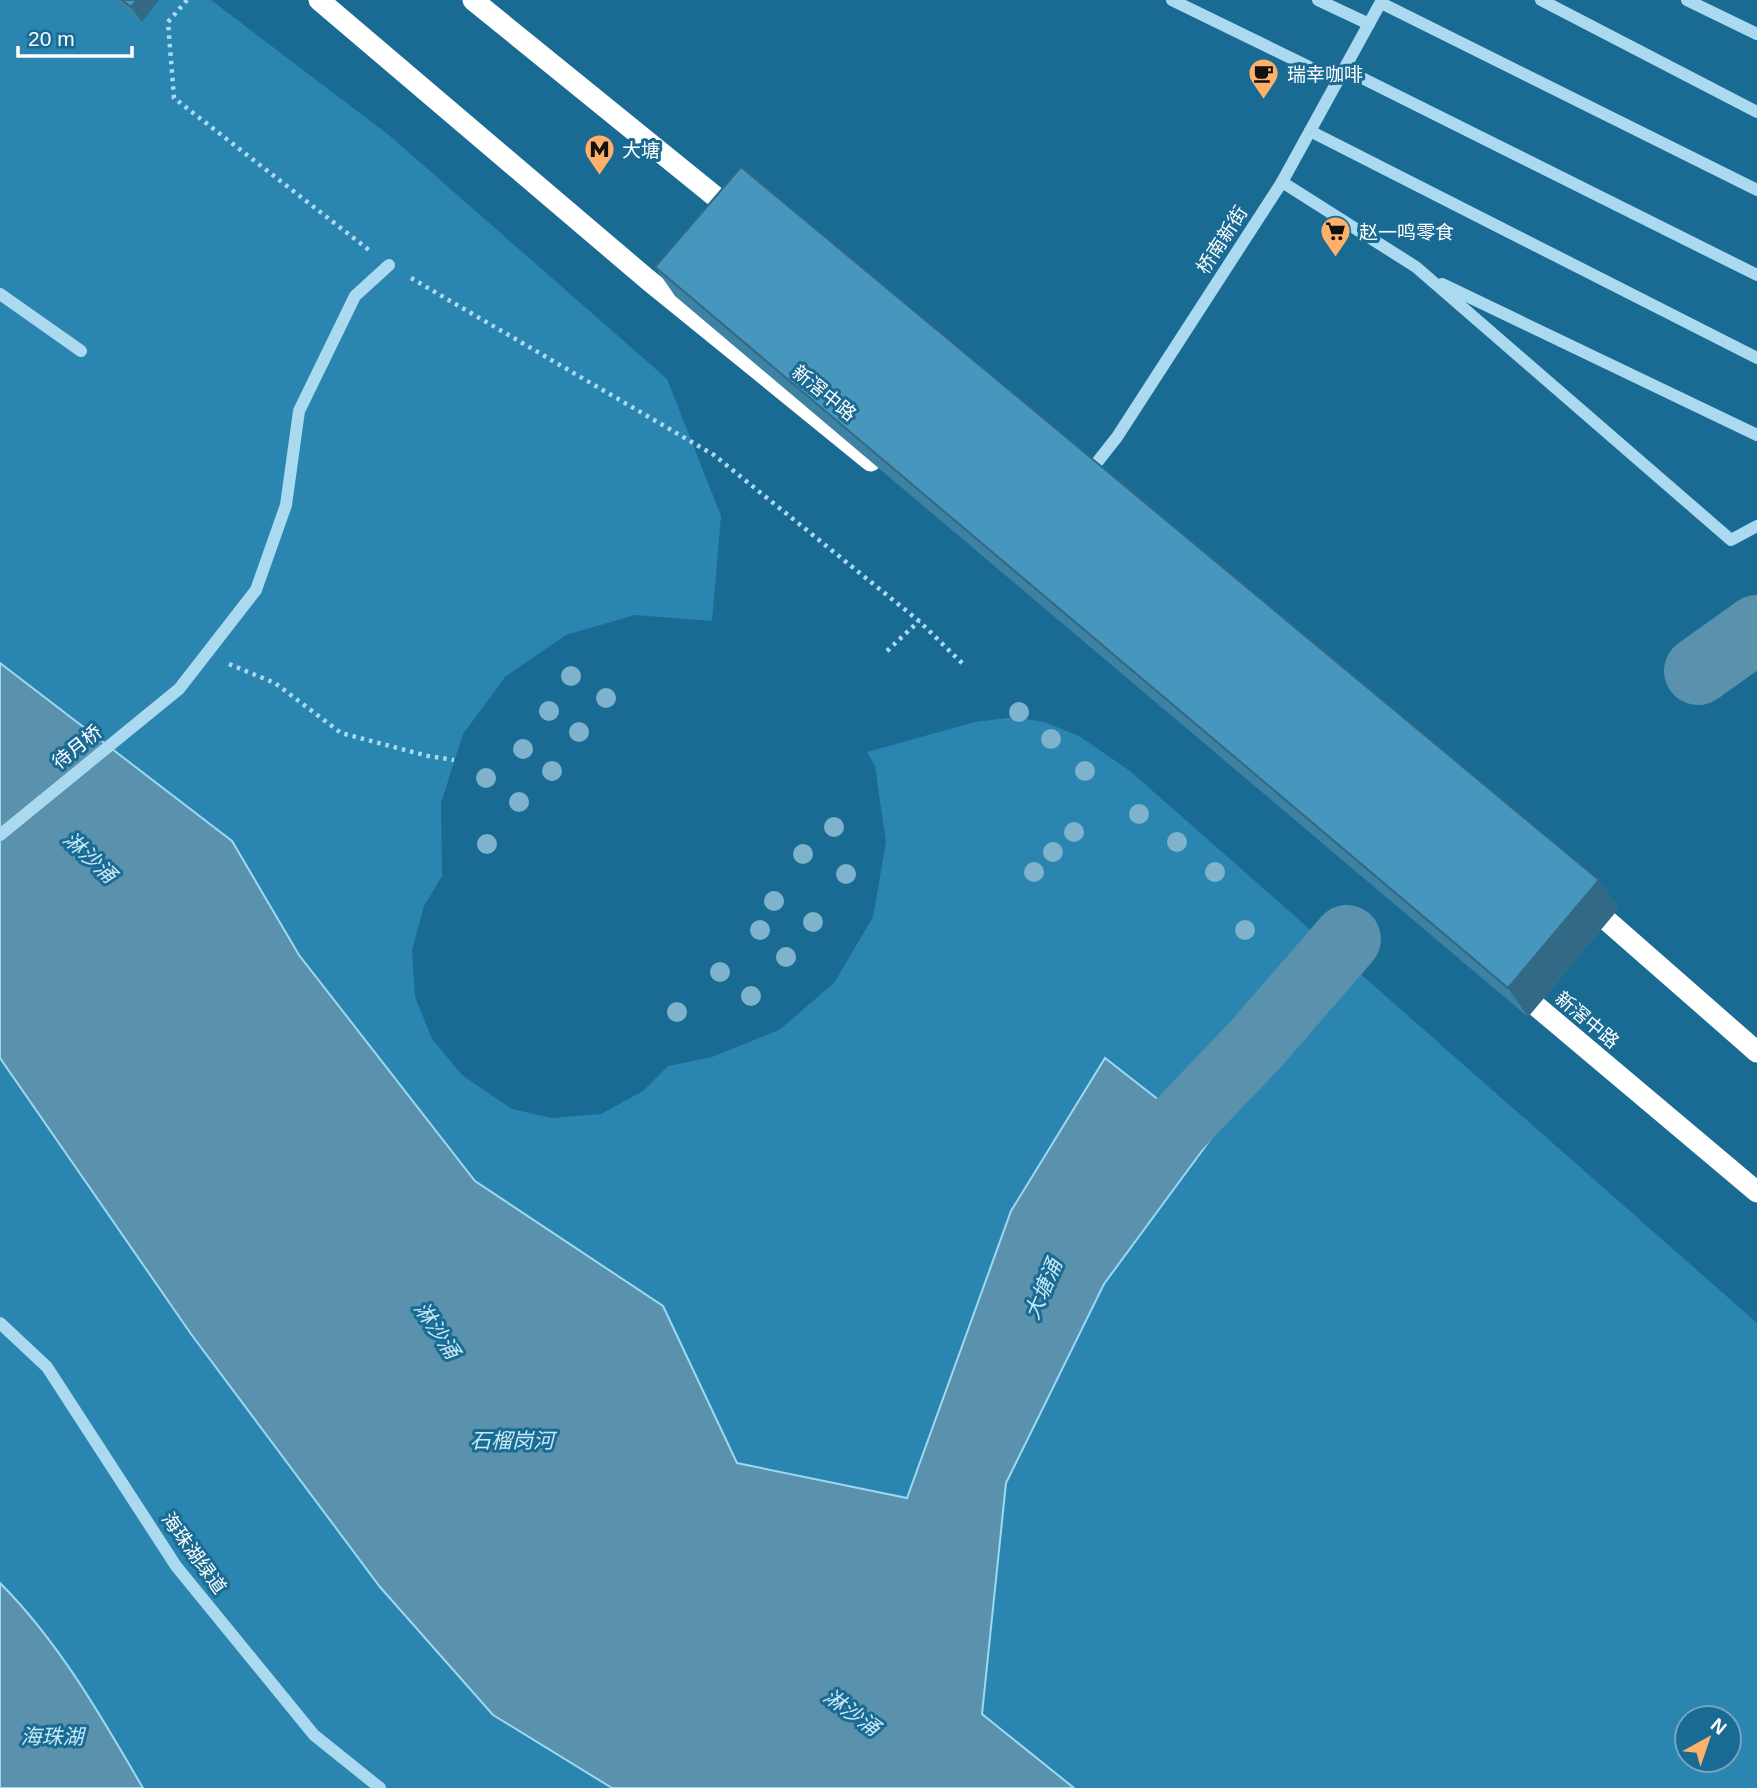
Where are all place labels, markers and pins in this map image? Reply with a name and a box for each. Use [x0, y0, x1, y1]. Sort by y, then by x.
cafe icon: 瑞幸咖啡 [1247, 57, 1281, 101]
place label: 瑞幸咖啡 [1287, 64, 1363, 85]
metro station icon: 大塘 [582, 133, 616, 177]
place label: 大塘 [622, 140, 660, 161]
supermarket icon: 赵一鸣零食 [1319, 215, 1353, 259]
place label: 赵一鸣零食 [1359, 222, 1454, 243]

